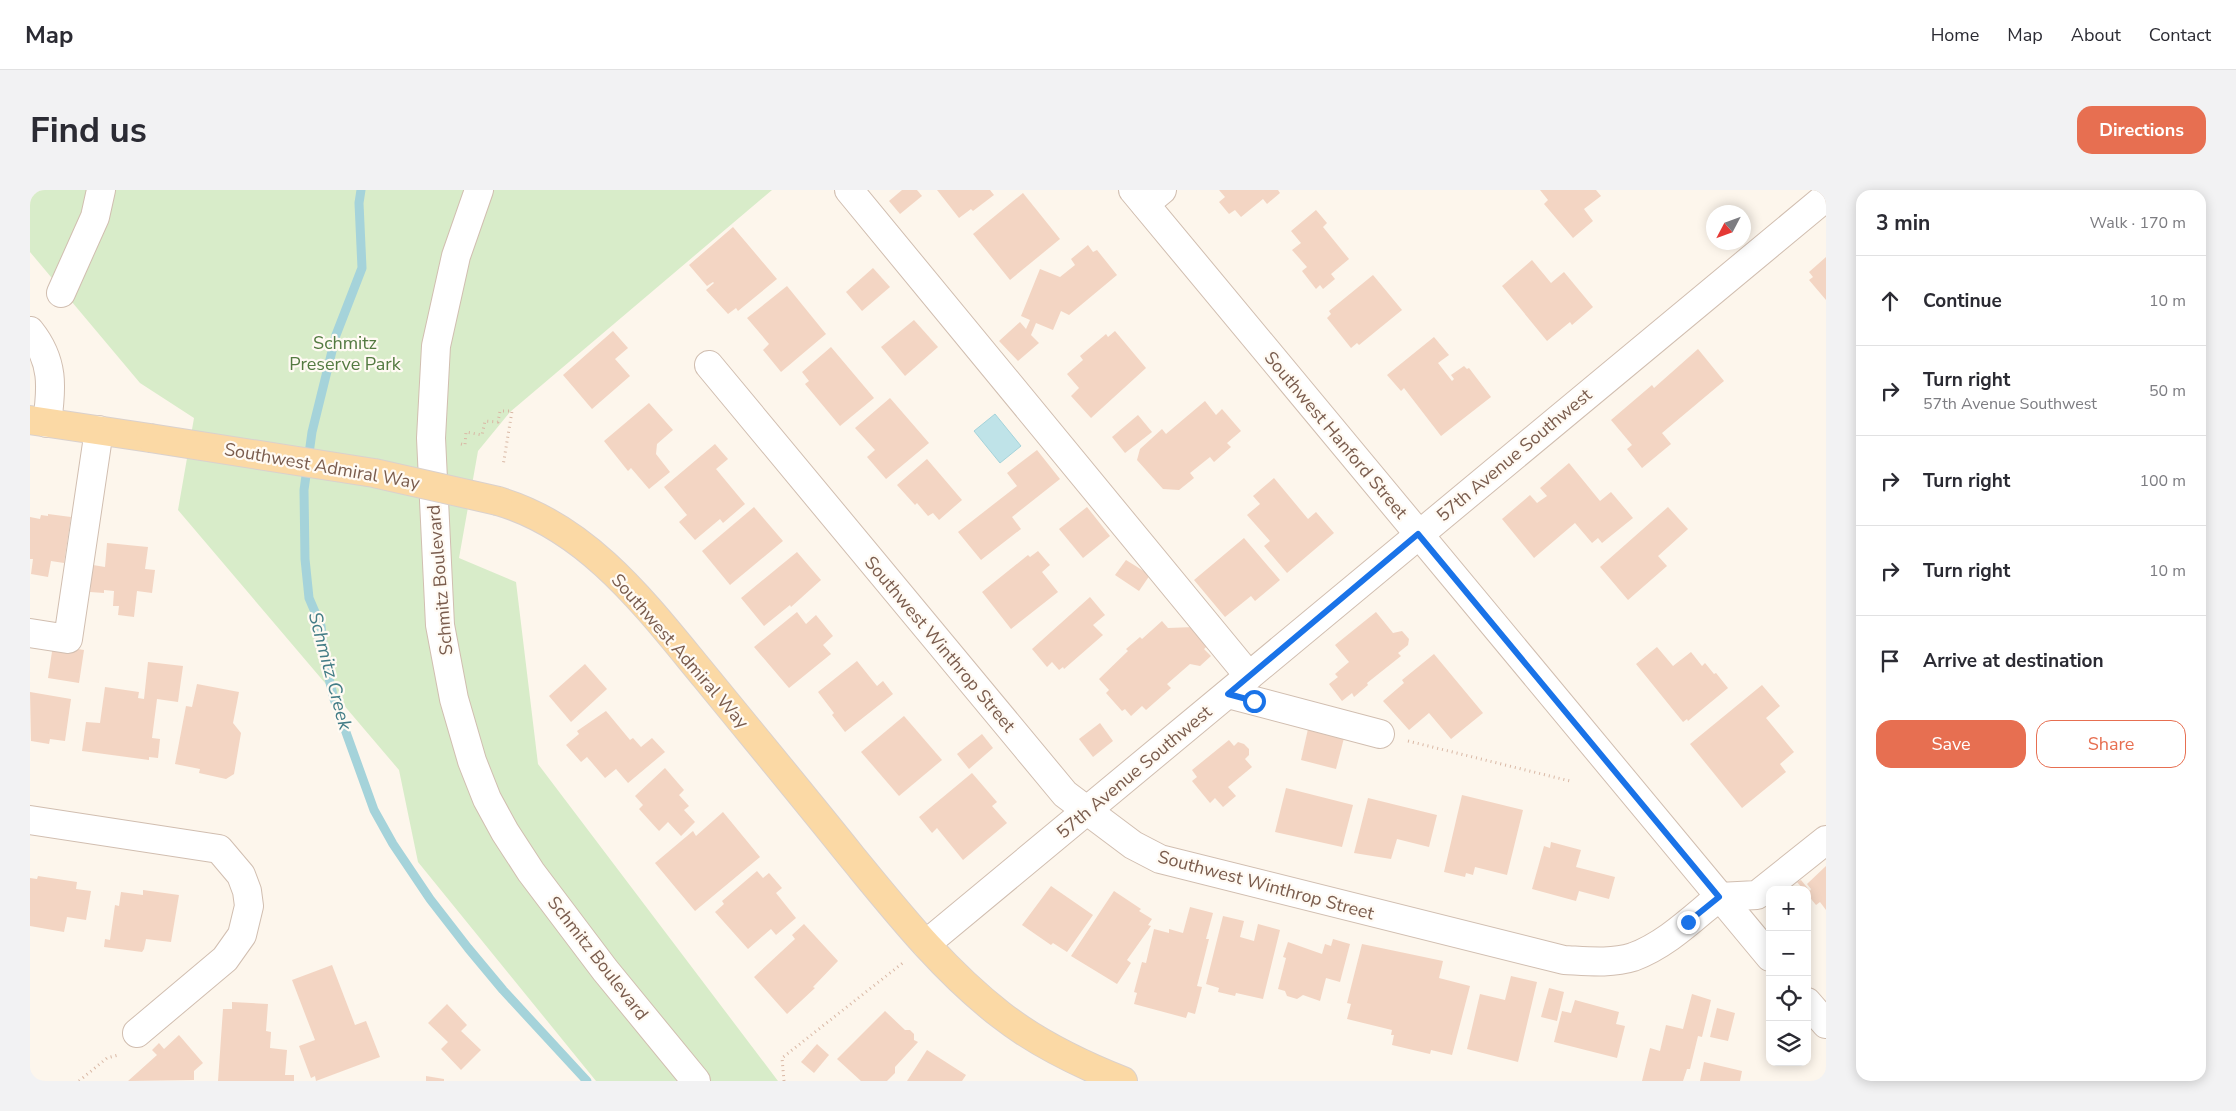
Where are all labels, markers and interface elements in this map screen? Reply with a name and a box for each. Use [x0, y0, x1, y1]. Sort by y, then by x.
text: Map [25, 19, 73, 51]
text: Home [1931, 23, 1979, 47]
text: Map [2007, 23, 2043, 47]
text: About [2071, 23, 2121, 47]
text: Contact [2149, 23, 2211, 47]
button: Directions [2077, 106, 2206, 154]
text: Find us [30, 107, 147, 154]
north arrow [1706, 205, 1751, 250]
text: 3 min [1876, 209, 1930, 237]
text: Walk · 170 m [2090, 212, 2186, 234]
icon: ahead [1876, 287, 1904, 315]
text: Continue [1923, 288, 2002, 314]
text: 10 m [2149, 290, 2186, 312]
park label: Schmitz Preserve Park [289, 331, 402, 376]
street label: Southwest Hanford Street [1259, 346, 1414, 524]
text: Turn right [1923, 367, 2010, 393]
icon: right [1876, 377, 1904, 405]
text: 50 m [2149, 380, 2186, 402]
street label: 57th Avenue Southwest [1431, 382, 1597, 527]
text: 57th Avenue Southwest [1923, 393, 2097, 415]
street label: Southwest Admiral Way [222, 437, 422, 495]
icon: right [1876, 467, 1904, 495]
text: Turn right [1923, 468, 2010, 494]
text: 100 m [2139, 470, 2186, 492]
street label: Schmitz Boulevard [421, 504, 459, 656]
street label: Southwest Winthrop Street [859, 551, 1021, 738]
icon: right [1876, 557, 1904, 585]
text: Turn right [1923, 558, 2010, 584]
text: 10 m [2149, 560, 2186, 582]
street label: Southwest Admiral Way [606, 568, 755, 734]
water label: Schmitz Creek [302, 609, 358, 734]
icon: arrive [1876, 647, 1904, 675]
text: Arrive at destination [1923, 648, 2104, 674]
route start [1243, 690, 1266, 713]
street label: 57th Avenue Southwest [1051, 699, 1217, 844]
button: Save [1876, 720, 2026, 768]
button: Share [2036, 720, 2186, 768]
street label: Southwest Winthrop Street [1155, 845, 1377, 926]
map controls [1766, 886, 1811, 1066]
button: + [1766, 886, 1811, 931]
street label: Schmitz Boulevard [542, 891, 654, 1025]
route end [1677, 911, 1700, 934]
button: − [1766, 931, 1811, 976]
button: locate [1766, 976, 1811, 1021]
button: layers [1766, 1021, 1811, 1066]

